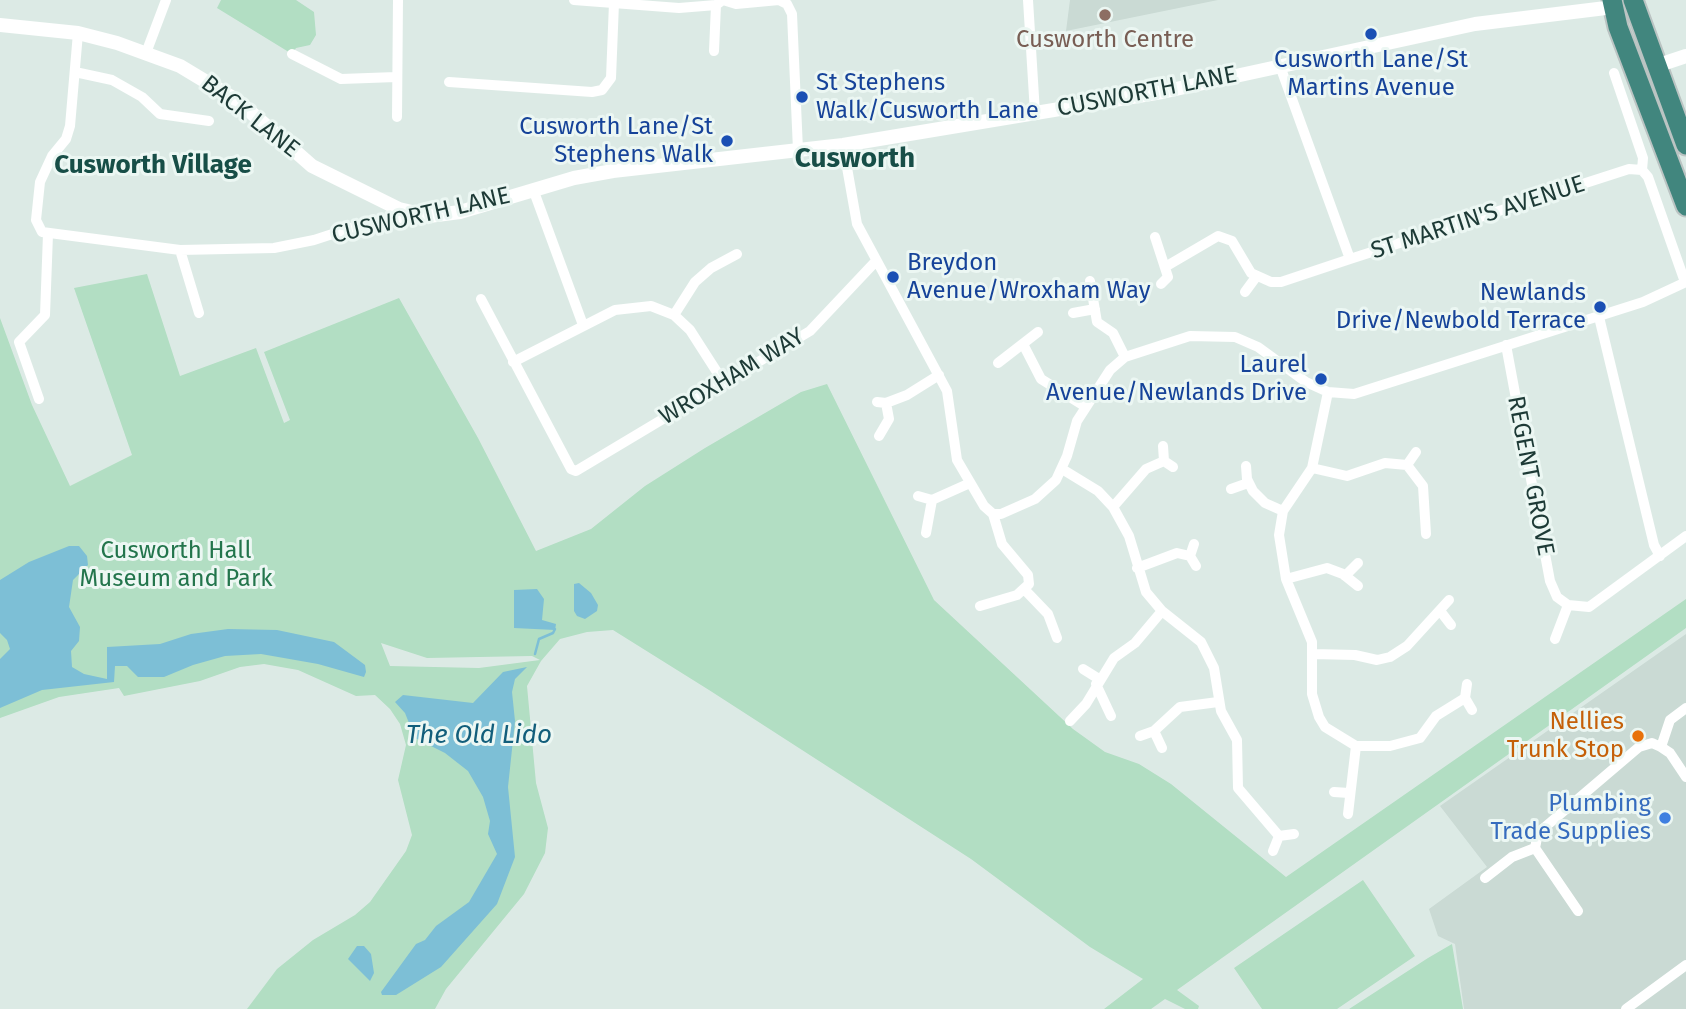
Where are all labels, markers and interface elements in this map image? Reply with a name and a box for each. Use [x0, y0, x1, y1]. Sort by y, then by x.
marker: Cusworth Centre [1097, 7, 1113, 23]
place label: Cusworth Centre [1016, 26, 1194, 54]
marker: Cusworth Lane/St Martins Avenue [1363, 26, 1379, 42]
place label: Cusworth Lane/St Martins Avenue [1274, 46, 1468, 102]
street label: CUSWORTH LANE [1055, 60, 1239, 124]
place label: St Stephens Walk/Cusworth Lane [816, 69, 1039, 125]
street label: BACK LANE [195, 70, 305, 164]
marker: St Stephens Walk/Cusworth Lane [794, 89, 810, 105]
place label: Cusworth Lane/St Stephens Walk [519, 113, 713, 169]
marker: Cusworth Lane/St Stephens Walk [719, 133, 735, 149]
district label: Cusworth [795, 142, 915, 176]
district label: Cusworth Village [54, 150, 252, 182]
street label: ST MARTIN'S AVENUE [1367, 170, 1589, 266]
street label: CUSWORTH LANE [329, 181, 513, 251]
place label: Breydon Avenue/Wroxham Way [907, 249, 1150, 305]
marker: Breydon Avenue/Wroxham Way [885, 269, 901, 285]
place label: Newlands Drive/Newbold Terrace [1336, 279, 1586, 335]
marker: Newlands Drive/Newbold Terrace [1592, 299, 1608, 315]
street label: WROXHAM WAY [654, 322, 810, 432]
place label: Laurel Avenue/Newlands Drive [1046, 351, 1307, 407]
marker: Laurel Avenue/Newlands Drive [1313, 371, 1329, 387]
street label: REGENT GROVE [1500, 394, 1560, 558]
park label: Cusworth Hall Museum and Park [80, 537, 272, 593]
place label: Nellies Trunk Stop [1507, 708, 1624, 764]
water label: The Old Lido [406, 720, 552, 752]
marker: Nellies Trunk Stop [1630, 728, 1646, 744]
place label: Plumbing Trade Supplies [1490, 790, 1651, 846]
marker: Plumbing Trade Supplies [1657, 810, 1673, 826]

